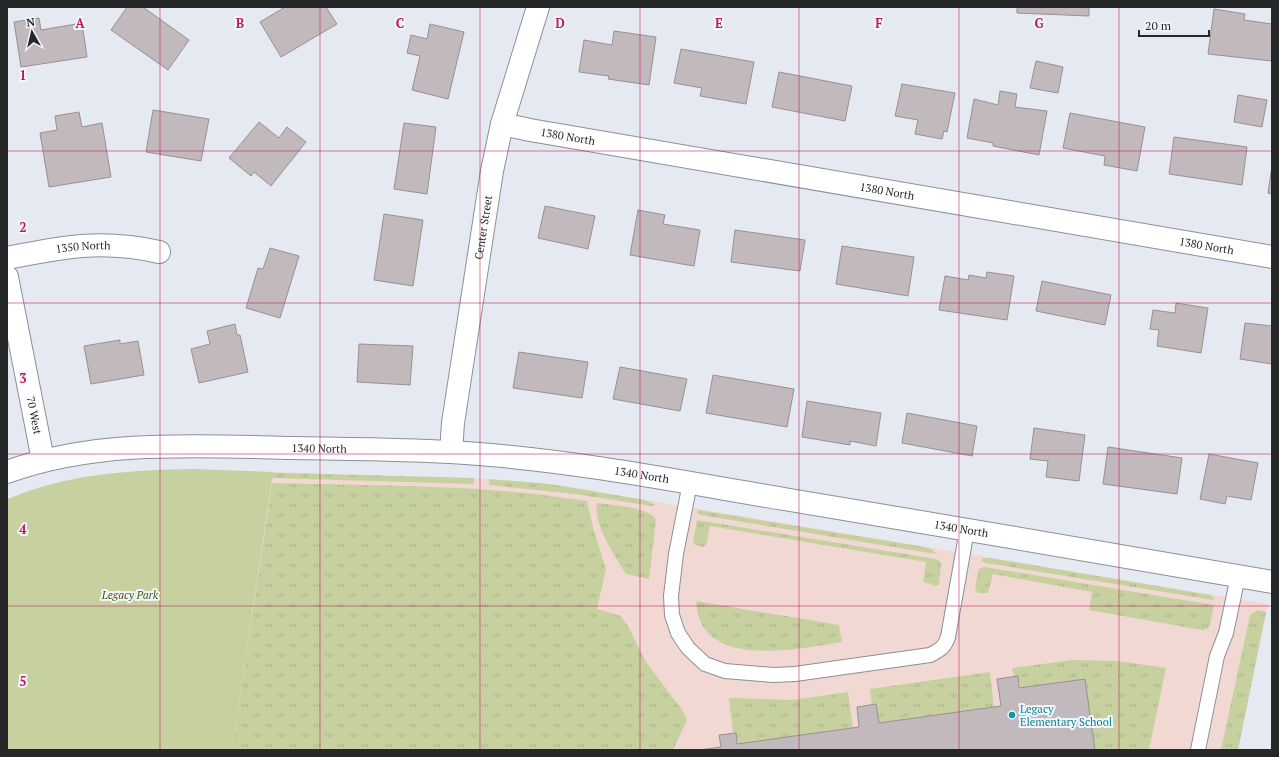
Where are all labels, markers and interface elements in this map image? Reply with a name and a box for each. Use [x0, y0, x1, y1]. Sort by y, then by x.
north arrow [12, 12, 52, 52]
scale bar [1139, 12, 1209, 38]
text: N [26, 14, 36, 30]
text: A [75, 14, 85, 32]
text: B [236, 14, 244, 32]
text: C [396, 14, 404, 32]
text: D [555, 14, 565, 32]
text: E [715, 14, 723, 32]
text: F [875, 14, 883, 32]
text: G [1034, 14, 1044, 32]
text: 20 m [1145, 18, 1172, 33]
text: 1 [19, 66, 27, 84]
street label: 1380 North [539, 125, 597, 148]
street label: 1380 North [859, 180, 916, 203]
street label: Center Street [471, 194, 495, 261]
text: 2 [19, 218, 27, 236]
street label: 1380 North [1178, 234, 1235, 257]
street label: 1350 North [55, 238, 111, 256]
text: 3 [19, 369, 27, 387]
street label: 70 West [24, 395, 45, 436]
street label: 1340 North [292, 441, 347, 456]
street label: 1340 North [613, 463, 671, 486]
street label: 1340 North [933, 517, 990, 540]
text: 4 [19, 520, 27, 538]
park label: Legacy Park [101, 588, 159, 602]
text: 5 [19, 672, 27, 690]
place label: Legacy Elementary School [1020, 702, 1112, 729]
marker: Legacy Elementary School [1007, 710, 1017, 720]

